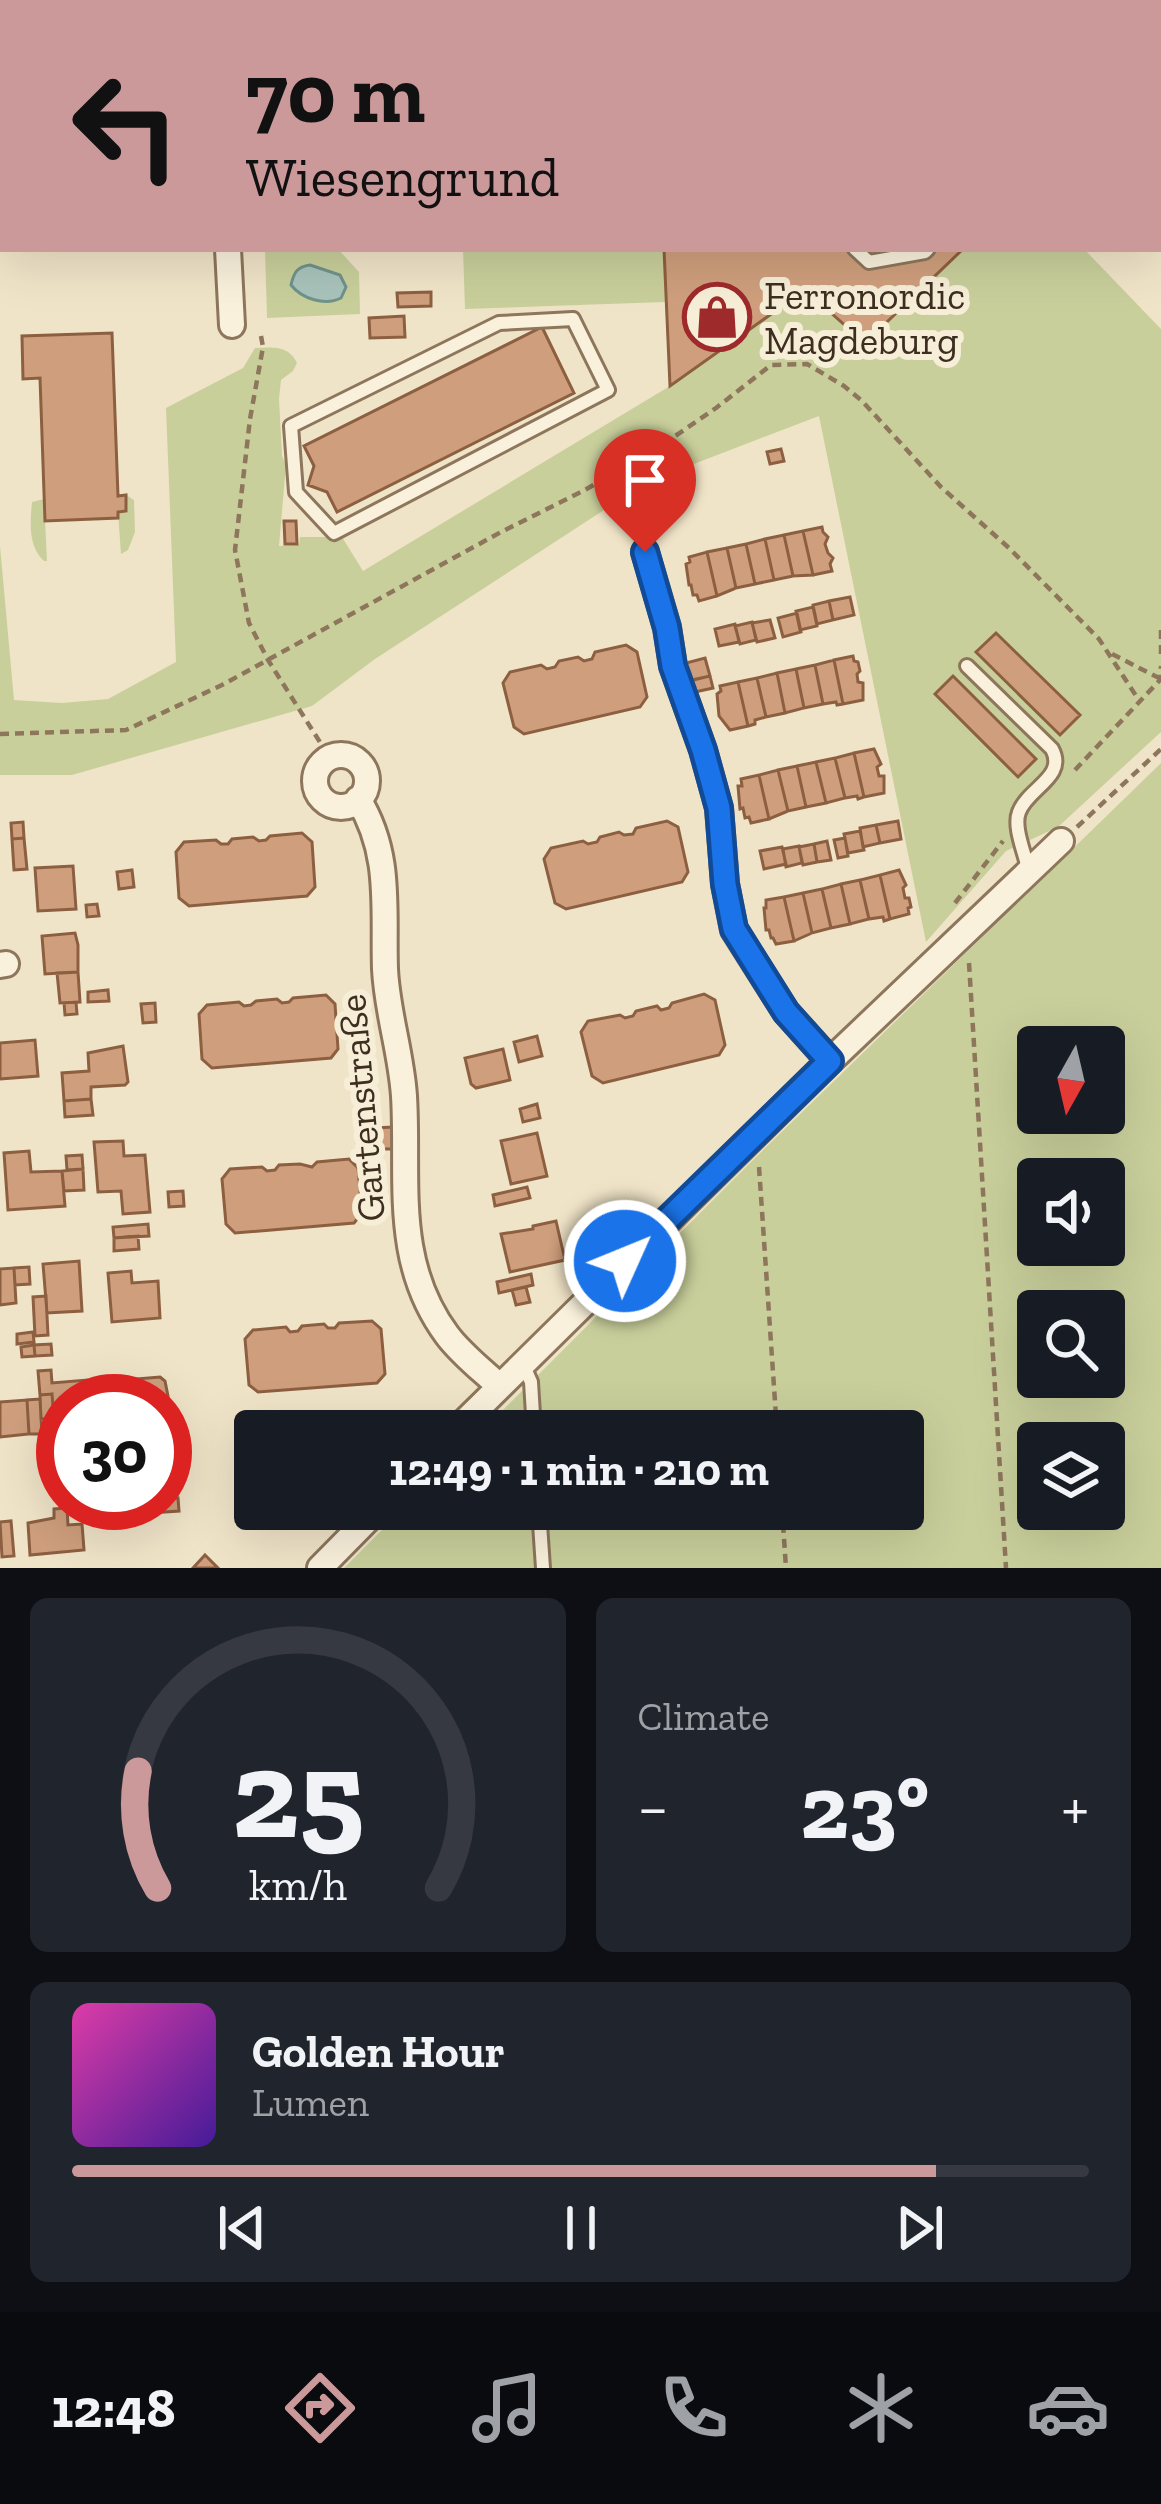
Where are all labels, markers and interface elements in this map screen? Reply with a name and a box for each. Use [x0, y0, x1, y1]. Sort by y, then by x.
text: 70 m [246, 43, 425, 144]
icon: left [48, 48, 204, 204]
text: Wiesengrund [246, 145, 559, 210]
place label: Ferronordic Magdeburg [764, 272, 965, 364]
shop icon: Ferronordic Magdeburg [682, 282, 752, 352]
pin [594, 429, 696, 552]
icon: arrive [612, 447, 678, 513]
street label: Gartenstraße [328, 992, 395, 1223]
north arrow [1017, 1026, 1125, 1134]
map controls [1017, 1026, 1125, 1530]
button: sound [1017, 1158, 1125, 1266]
position arrow [562, 1198, 688, 1324]
button: search [1017, 1290, 1125, 1398]
speed limit sign: 30 [36, 1374, 192, 1530]
button: layers [1017, 1422, 1125, 1530]
text: 12:49 · 1 min · 210 m [389, 1443, 769, 1497]
text: Climate [638, 1693, 769, 1740]
text: 25 [232, 1719, 364, 1869]
text: 23° [800, 1753, 929, 1861]
text: − [638, 1768, 668, 1847]
text: + [1061, 1768, 1089, 1847]
text: km/h [249, 1860, 347, 1911]
text: Golden Hour [252, 2025, 505, 2079]
text: Lumen [252, 2079, 369, 2126]
icon: previous [209, 2195, 275, 2261]
icon: pause [548, 2195, 614, 2261]
icon: next [887, 2195, 953, 2261]
icon: directions [278, 2366, 362, 2450]
icon: music [465, 2366, 549, 2450]
icon: phone [652, 2366, 736, 2450]
icon: climate [839, 2366, 923, 2450]
icon: car [1026, 2366, 1110, 2450]
text: 12:48 [51, 2376, 176, 2441]

